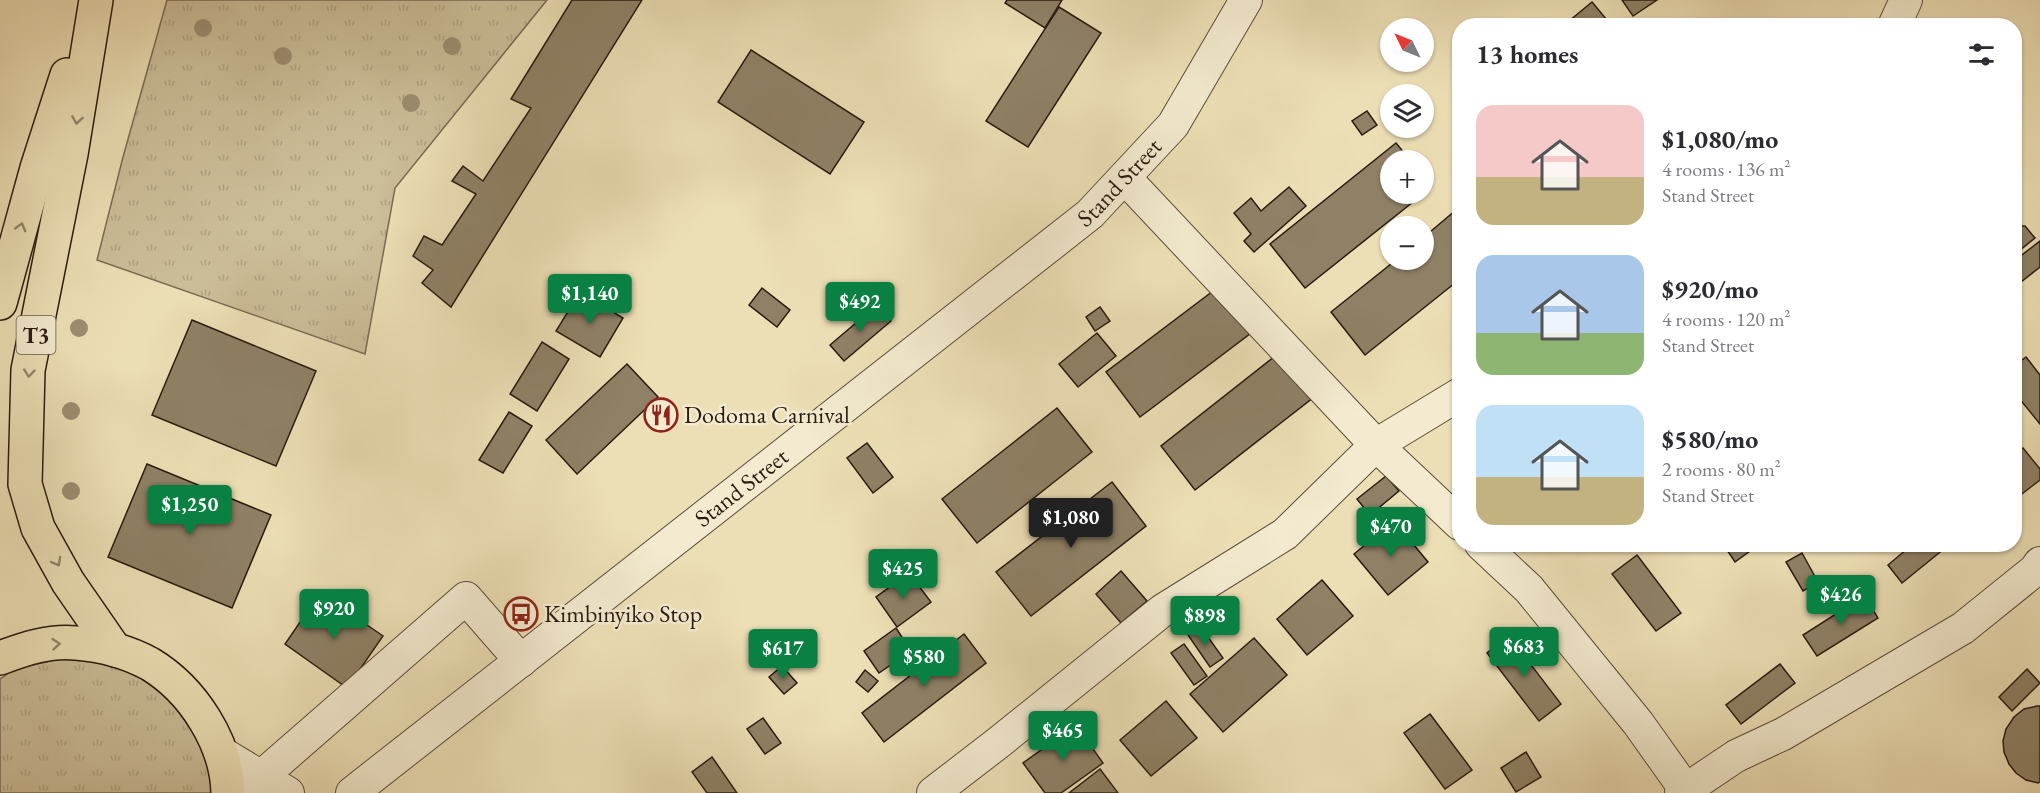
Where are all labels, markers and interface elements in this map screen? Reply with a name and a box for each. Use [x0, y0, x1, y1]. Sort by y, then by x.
north arrow [1380, 18, 1434, 72]
map controls [1380, 18, 1434, 270]
text: 13 homes [1476, 37, 1578, 71]
icon: filters [1965, 38, 1998, 71]
button: layers [1380, 84, 1434, 138]
one-way arrow [71, 115, 83, 125]
text: $1,080/mo [1662, 122, 1778, 156]
icon: home [1524, 129, 1596, 201]
street label: Stand Street [1070, 131, 1168, 233]
button: + [1380, 150, 1434, 204]
text: 4 rooms · 136 m² [1662, 156, 1790, 182]
text: Stand Street [1662, 182, 1754, 208]
button: − [1380, 216, 1434, 270]
one-way arrow [14, 222, 26, 233]
text: $920/mo [1662, 272, 1758, 306]
pin: $1,140 [541, 274, 639, 325]
icon: home [1524, 279, 1596, 351]
text: $1,140 [562, 280, 618, 306]
pin: $492 [824, 282, 896, 333]
text: $492 [840, 288, 880, 314]
text: 4 rooms · 120 m² [1662, 306, 1790, 332]
road number: T3 [16, 316, 56, 354]
text: Stand Street [1662, 332, 1754, 358]
one-way arrow [23, 369, 36, 378]
restaurant icon: Dodoma Carnival [643, 397, 679, 433]
place label: Dodoma Carnival [684, 399, 850, 430]
text: $580/mo [1662, 422, 1758, 456]
icon: home [1524, 429, 1596, 501]
street label: Stand Street [688, 440, 795, 533]
text: 2 rooms · 80 m² [1662, 456, 1781, 482]
text: Stand Street [1662, 482, 1754, 508]
pin: $1,250 [141, 485, 239, 536]
text: $1,250 [162, 491, 218, 517]
pin: $1,080 [1022, 498, 1120, 549]
text: $1,080 [1043, 504, 1099, 530]
pin: $470 [1355, 507, 1427, 558]
text: $470 [1371, 513, 1411, 539]
pin: $425 [867, 549, 939, 600]
one-way arrow [50, 555, 61, 566]
text: $425 [883, 555, 923, 581]
pin: $426 [1805, 575, 1877, 626]
text: $426 [1821, 581, 1861, 607]
pin: $920 [298, 589, 370, 640]
text: $920 [314, 595, 354, 621]
bus stop icon: Kimbinyiko Stop [503, 596, 539, 632]
pin: $898 [1169, 596, 1241, 647]
place label: Kimbinyiko Stop [544, 598, 702, 629]
text: $898 [1185, 602, 1225, 628]
pin: $683 [1488, 627, 1560, 678]
pin: $617 [747, 629, 819, 680]
text: $683 [1504, 633, 1544, 659]
text: $617 [763, 635, 803, 661]
pin: $580 [888, 637, 960, 688]
one-way arrow [52, 638, 61, 651]
text: $580 [904, 643, 944, 669]
pin: $465 [1027, 711, 1099, 762]
text: $465 [1043, 717, 1083, 743]

